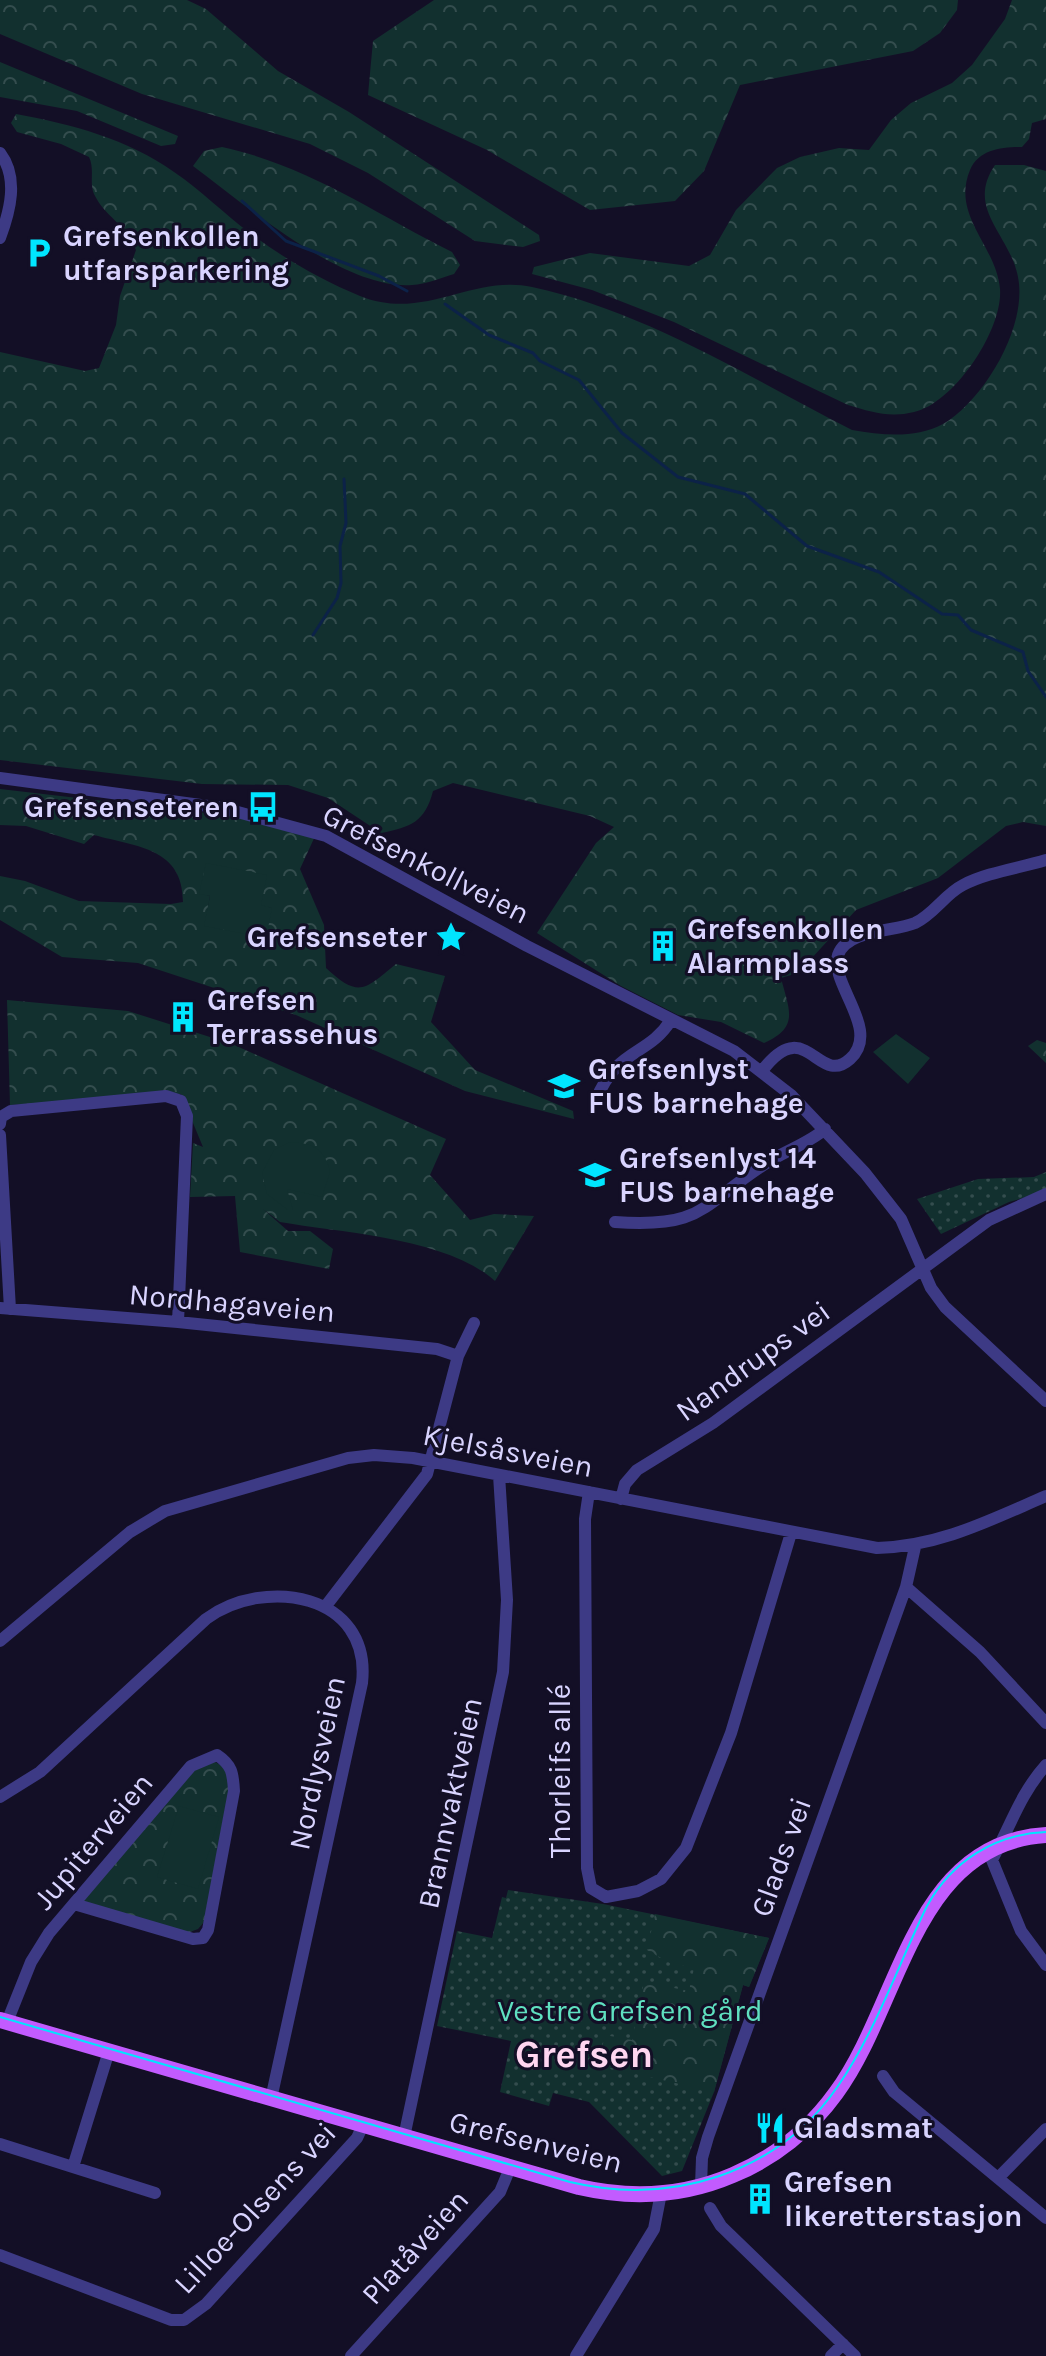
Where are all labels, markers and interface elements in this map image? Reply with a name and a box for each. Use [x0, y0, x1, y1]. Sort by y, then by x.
place label: Grefsenkollen utfarsparkering [63, 218, 289, 288]
parking icon: Grefsenkollen utfarsparkering [22, 236, 56, 270]
place label: Grefsenseteren [24, 789, 239, 825]
bus stop icon: Grefsenseteren [246, 790, 280, 824]
street label: Grefsenkollveien [317, 796, 535, 932]
place label: Grefsenkollen Alarmplass [687, 911, 884, 981]
place label: Grefsenseter [247, 919, 427, 955]
place icon: Grefsenseter [434, 920, 468, 954]
building icon: Grefsenkollen Alarmplass [646, 929, 680, 963]
place label: Grefsen Terrassehus [207, 982, 378, 1052]
building icon: Grefsen Terrassehus [166, 1000, 200, 1034]
place label: Grefsenlyst FUS barnehage [588, 1051, 804, 1121]
school or university icon: Grefsenlyst FUS barnehage [547, 1069, 581, 1103]
place label: Grefsenlyst 14 FUS barnehage [619, 1140, 835, 1210]
school or university icon: Grefsenlyst 14 FUS barnehage [578, 1158, 612, 1192]
street label: Nordhagaveien [128, 1276, 336, 1330]
street label: Nandrups vei [669, 1293, 837, 1429]
street label: Kjelsåsveien [420, 1417, 596, 1485]
street label: Nordlysveien [281, 1673, 353, 1853]
street label: Thorleifs allé [542, 1684, 578, 1858]
street label: Brannvaktveien [410, 1694, 490, 1912]
street label: Jupiterveien [25, 1765, 161, 1917]
street label: Glads vei [743, 1792, 819, 1922]
park label: Vestre Grefsen gård [497, 1993, 763, 2029]
district label: Grefsen [515, 2032, 653, 2077]
street label: Grefsenveien [446, 2103, 626, 2181]
place label: Gladsmat [794, 2110, 933, 2146]
restaurant icon: Gladsmat [753, 2111, 787, 2145]
street label: Lilloe-Olsens vei [166, 2115, 344, 2301]
place label: Grefsen likeretterstasjon [784, 2164, 1022, 2234]
street label: Platåveien [354, 2182, 476, 2312]
building icon: Grefsen likeretterstasjon [743, 2182, 777, 2216]

